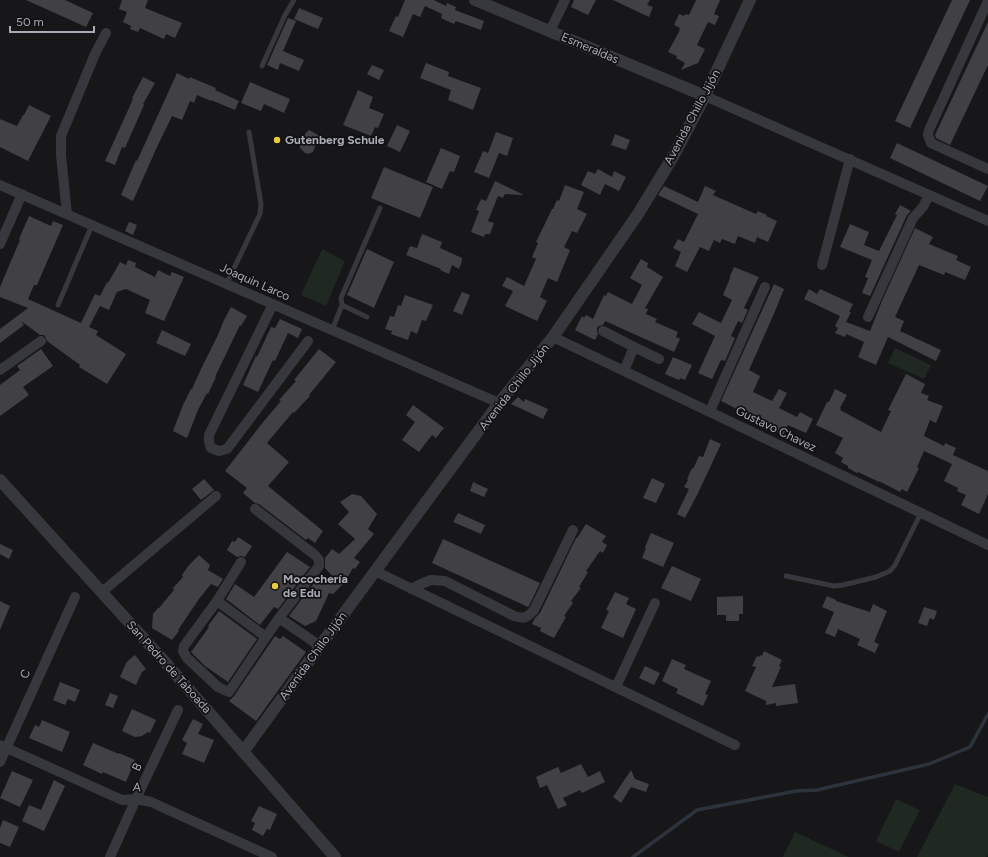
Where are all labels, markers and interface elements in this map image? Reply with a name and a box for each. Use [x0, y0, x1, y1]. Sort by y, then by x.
scale bar [10, 8, 94, 34]
text: 50 m [16, 15, 44, 29]
street label: Esmeraldas [559, 30, 621, 67]
street label: Avenida Chillo Jijón [661, 67, 723, 167]
place label: Gutenberg Schule [285, 133, 385, 147]
marker: Gutenberg Schule [272, 135, 282, 145]
street label: Joaquìn Larco [218, 260, 292, 304]
street label: Avenida Chillo Jijón [476, 341, 552, 433]
street label: Gustavo Chavez [733, 403, 819, 455]
place label: Mocochería de Edu [283, 572, 348, 600]
marker: Mocochería de Edu [270, 581, 280, 591]
street label: Avenida Chillo Jijón [276, 609, 350, 703]
street label: San Pedro de Taboada [124, 618, 214, 716]
street label: C [17, 667, 33, 681]
street label: B [129, 761, 145, 773]
street label: A [132, 780, 142, 794]

